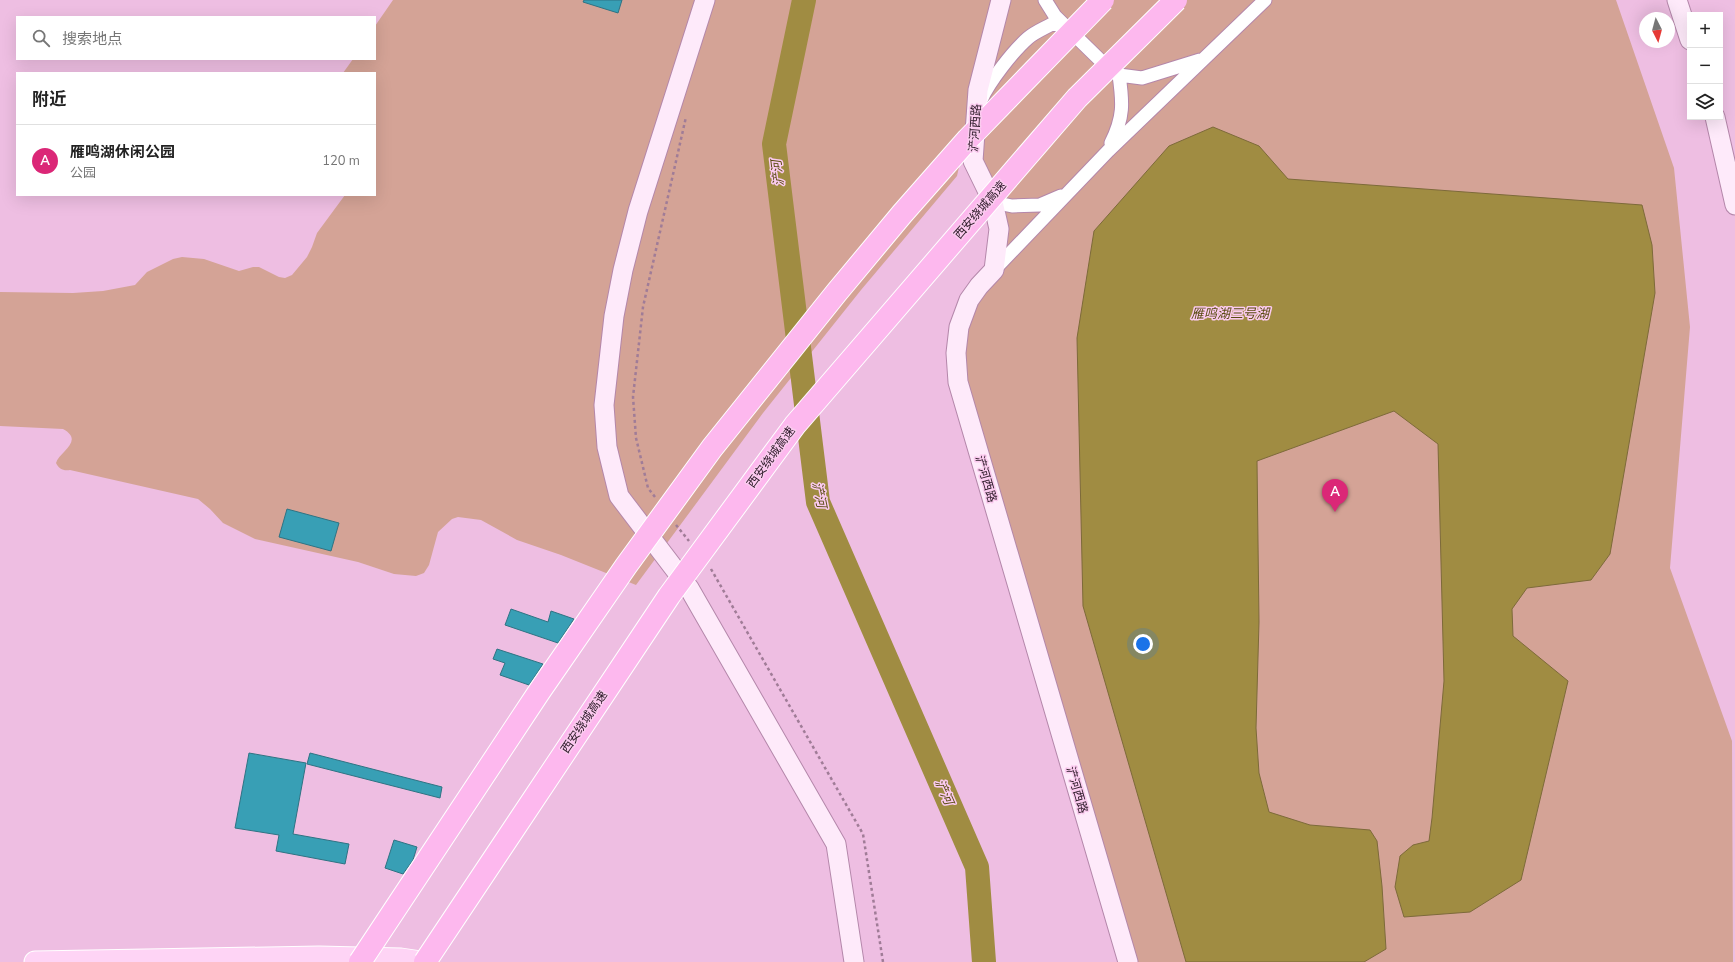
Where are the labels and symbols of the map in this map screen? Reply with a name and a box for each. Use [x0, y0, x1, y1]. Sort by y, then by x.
north arrow [1639, 12, 1675, 48]
street label: 浐河西路 [965, 103, 985, 153]
water label: 浐河 [767, 156, 789, 187]
street label: 西安绕城高速 [950, 178, 1010, 242]
water label: 雁鸣湖三号湖 [1191, 305, 1271, 323]
street label: 西安绕城高速 [743, 423, 799, 491]
street label: 浐河西路 [972, 454, 1000, 504]
pin: A [1322, 479, 1348, 512]
water label: 浐河 [807, 480, 831, 513]
your location [1133, 634, 1153, 654]
street label: 西安绕城高速 [557, 688, 611, 756]
street label: 浐河西路 [1063, 765, 1091, 815]
water label: 浐河 [930, 776, 959, 810]

